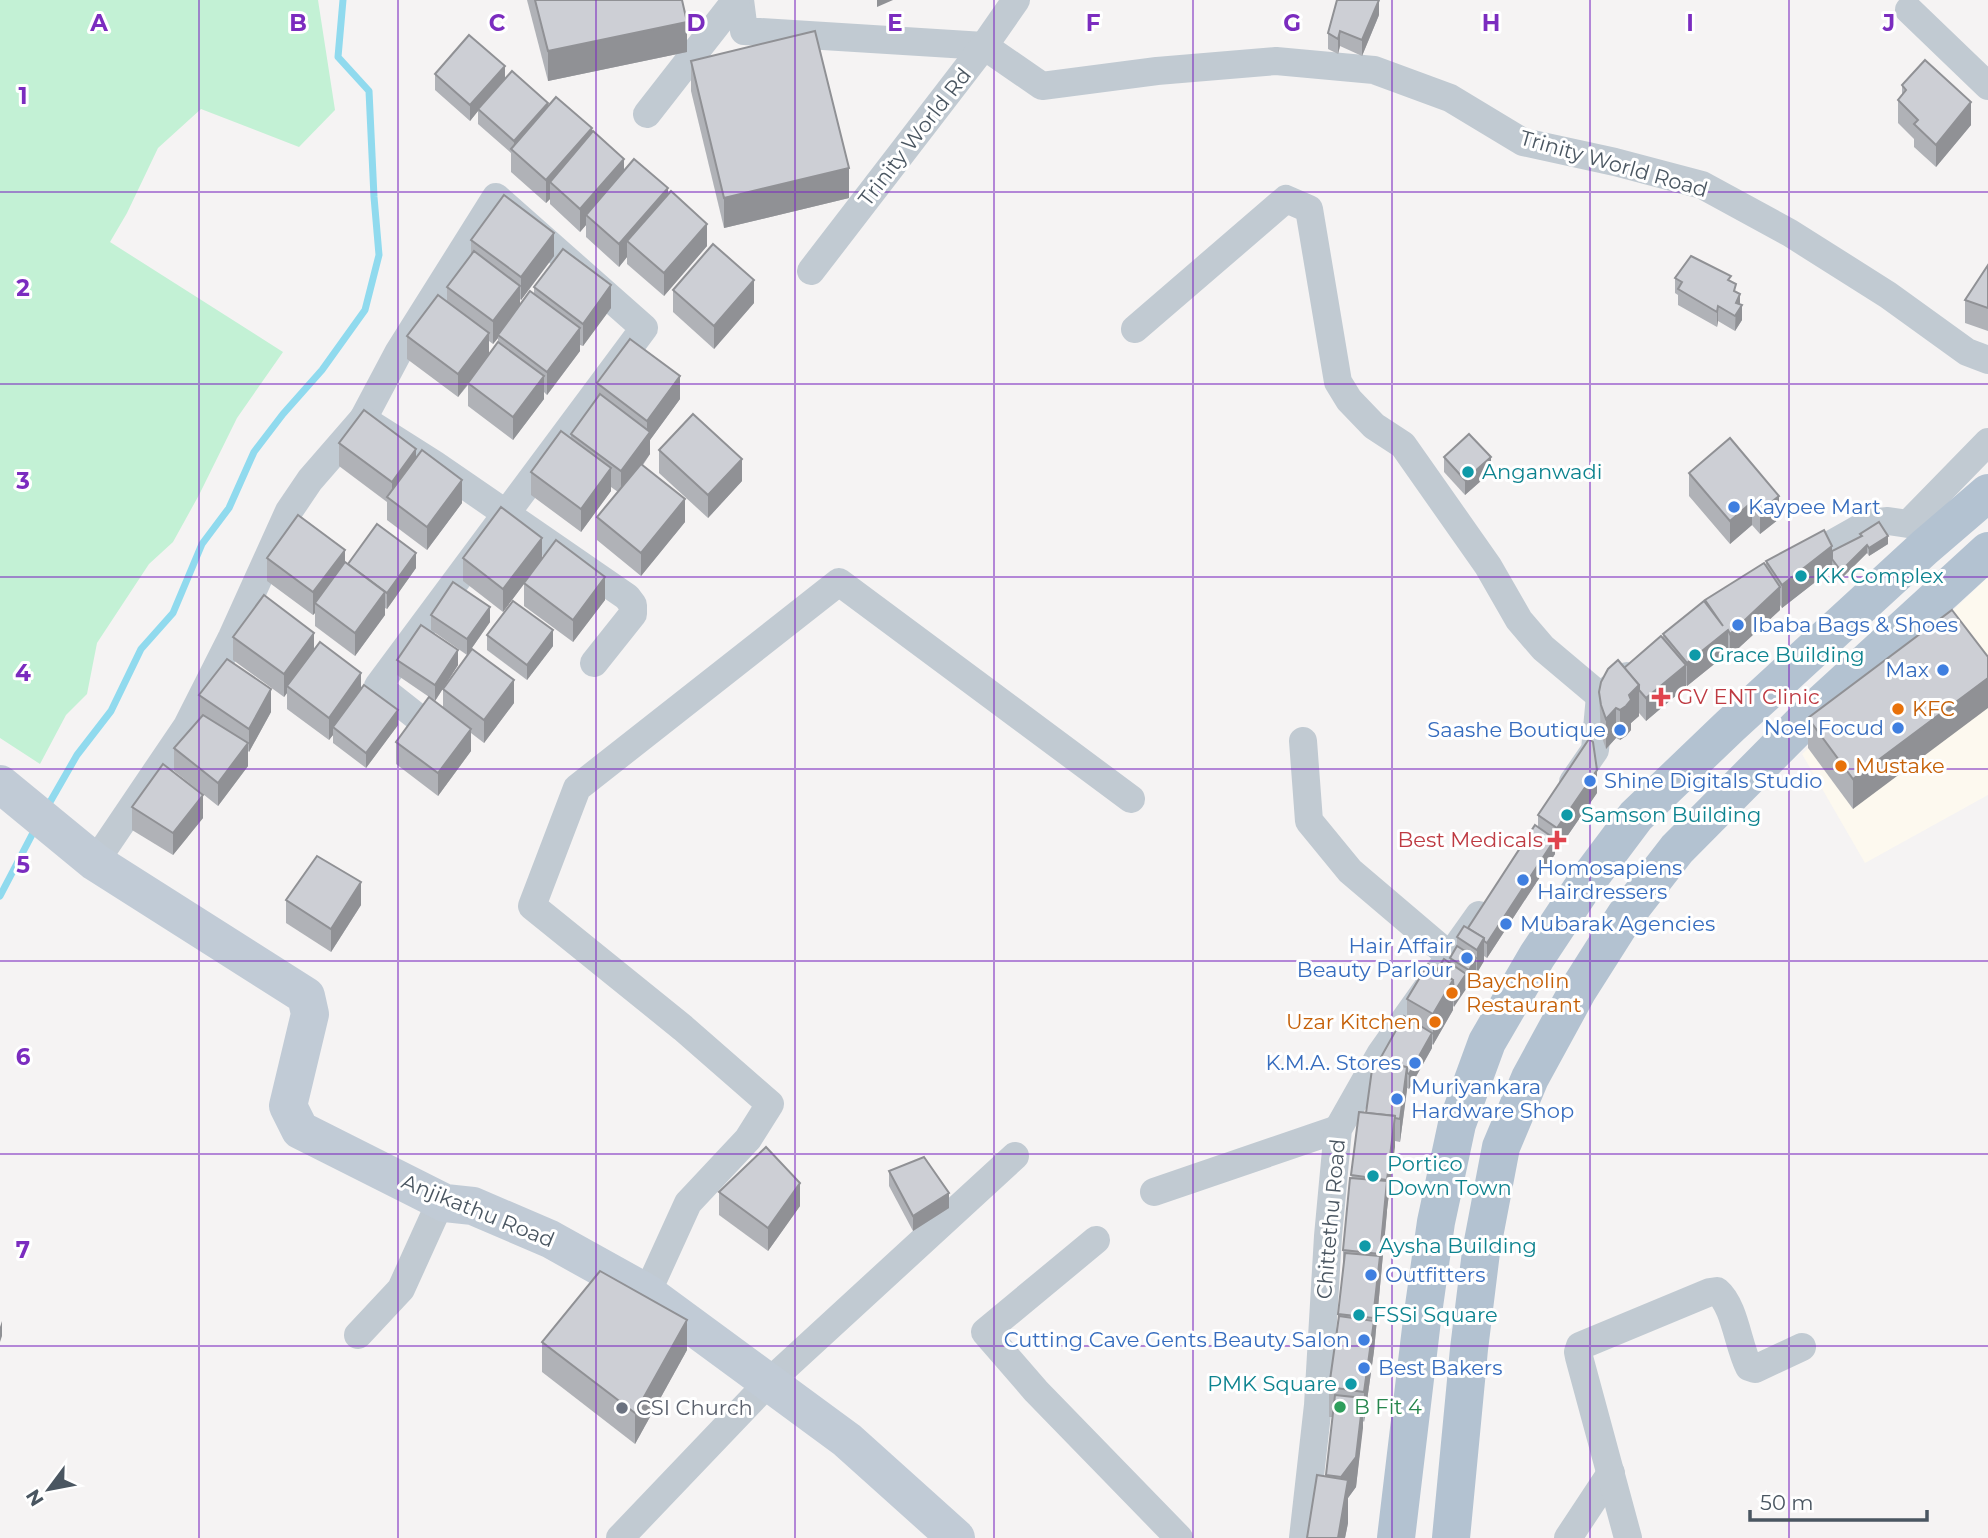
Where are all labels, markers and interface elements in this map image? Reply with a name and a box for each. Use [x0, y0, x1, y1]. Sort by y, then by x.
text: A [89, 9, 108, 37]
text: B [289, 9, 307, 37]
text: C [489, 9, 506, 37]
text: D [687, 9, 706, 37]
text: E [887, 9, 903, 37]
text: F [1086, 9, 1101, 37]
text: G [1283, 9, 1301, 37]
text: H [1482, 9, 1500, 37]
text: I [1686, 9, 1694, 37]
text: J [1882, 9, 1895, 37]
street label: Trinity World Rd [853, 63, 976, 211]
text: 1 [18, 82, 28, 110]
street label: Trinity World Road [1517, 125, 1711, 202]
text: 2 [16, 274, 30, 302]
place label: Anganwadi [1482, 459, 1602, 484]
marker: Anganwadi [1460, 464, 1476, 480]
text: 3 [15, 467, 30, 495]
place label: Kaypee Mart [1748, 494, 1881, 519]
marker: Kaypee Mart [1726, 499, 1742, 515]
place label: KK Complex [1815, 563, 1944, 588]
marker: KK Complex [1793, 568, 1809, 584]
place label: Ibaba Bags & Shoes [1752, 612, 1958, 637]
marker: Ibaba Bags & Shoes [1730, 617, 1746, 633]
place label: Grace Building [1709, 642, 1865, 667]
marker: Grace Building [1687, 647, 1703, 663]
place label: Max [1885, 657, 1929, 682]
text: 4 [15, 659, 31, 687]
marker: Max [1935, 662, 1951, 678]
place label: GV ENT Clinic [1677, 684, 1820, 709]
marker: GV ENT Clinic [1651, 687, 1671, 707]
place label: KFC [1912, 696, 1955, 721]
marker: KFC [1890, 701, 1906, 717]
place label: Noel Focud [1764, 715, 1884, 740]
place label: Saashe Boutique [1427, 717, 1606, 742]
marker: Noel Focud [1890, 720, 1906, 736]
marker: Saashe Boutique [1612, 722, 1628, 738]
place label: Mustake [1855, 753, 1945, 778]
marker: Mustake [1833, 758, 1849, 774]
place label: Shine Digitals Studio [1604, 768, 1823, 793]
marker: Shine Digitals Studio [1582, 773, 1598, 789]
place label: Samson Building [1581, 802, 1761, 827]
marker: Samson Building [1559, 807, 1575, 823]
place label: Best Medicals [1397, 827, 1543, 852]
marker: Best Medicals [1549, 832, 1565, 848]
text: 5 [16, 851, 30, 879]
place label: Homosapiens Hairdressers [1537, 855, 1682, 904]
marker: Homosapiens Hairdressers [1515, 872, 1531, 888]
place label: Mubarak Agencies [1520, 911, 1715, 936]
marker: Mubarak Agencies [1498, 916, 1514, 932]
place label: Hair Affair Beauty Parlour [1297, 933, 1453, 982]
marker: Hair Affair Beauty Parlour [1459, 950, 1475, 966]
place label: Baycholin Restaurant [1466, 968, 1581, 1017]
marker: Baycholin Restaurant [1444, 985, 1460, 1001]
place label: Uzar Kitchen [1286, 1009, 1421, 1034]
marker: Uzar Kitchen [1427, 1014, 1443, 1030]
text: 6 [16, 1043, 31, 1071]
place label: K.M.A. Stores [1265, 1050, 1401, 1075]
marker: K.M.A. Stores [1407, 1055, 1423, 1071]
place label: Muriyankara Hardware Shop [1411, 1074, 1574, 1123]
marker: Muriyankara Hardware Shop [1389, 1091, 1405, 1107]
street label: Chittethu Road [1311, 1138, 1350, 1300]
place label: Portico Down Town [1387, 1151, 1512, 1200]
street label: Anjikathu Road [398, 1168, 558, 1253]
marker: Portico Down Town [1365, 1168, 1381, 1184]
place label: Aysha Building [1379, 1233, 1537, 1258]
text: 7 [16, 1236, 30, 1264]
marker: Aysha Building [1357, 1238, 1373, 1254]
place label: Outfitters [1385, 1262, 1485, 1287]
marker: Outfitters [1363, 1267, 1379, 1283]
place label: FSSi Square [1373, 1302, 1498, 1327]
marker: FSSi Square [1351, 1307, 1367, 1323]
place label: Cutting Cave Gents Beauty Salon [1004, 1327, 1350, 1352]
marker: Cutting Cave Gents Beauty Salon [1356, 1332, 1372, 1348]
place label: Best Bakers [1378, 1355, 1502, 1380]
marker: Best Bakers [1356, 1360, 1372, 1376]
place label: PMK Square [1207, 1371, 1337, 1396]
marker: PMK Square [1343, 1376, 1359, 1392]
place label: B Fit 4 [1354, 1394, 1422, 1419]
place label: CSI Church [636, 1395, 753, 1420]
marker: B Fit 4 [1332, 1399, 1348, 1415]
marker: CSI Church [614, 1400, 630, 1416]
north arrow [14, 1454, 84, 1524]
scale bar [1750, 1478, 1927, 1522]
text: N [21, 1485, 49, 1510]
text: 50 m [1760, 1490, 1814, 1515]

